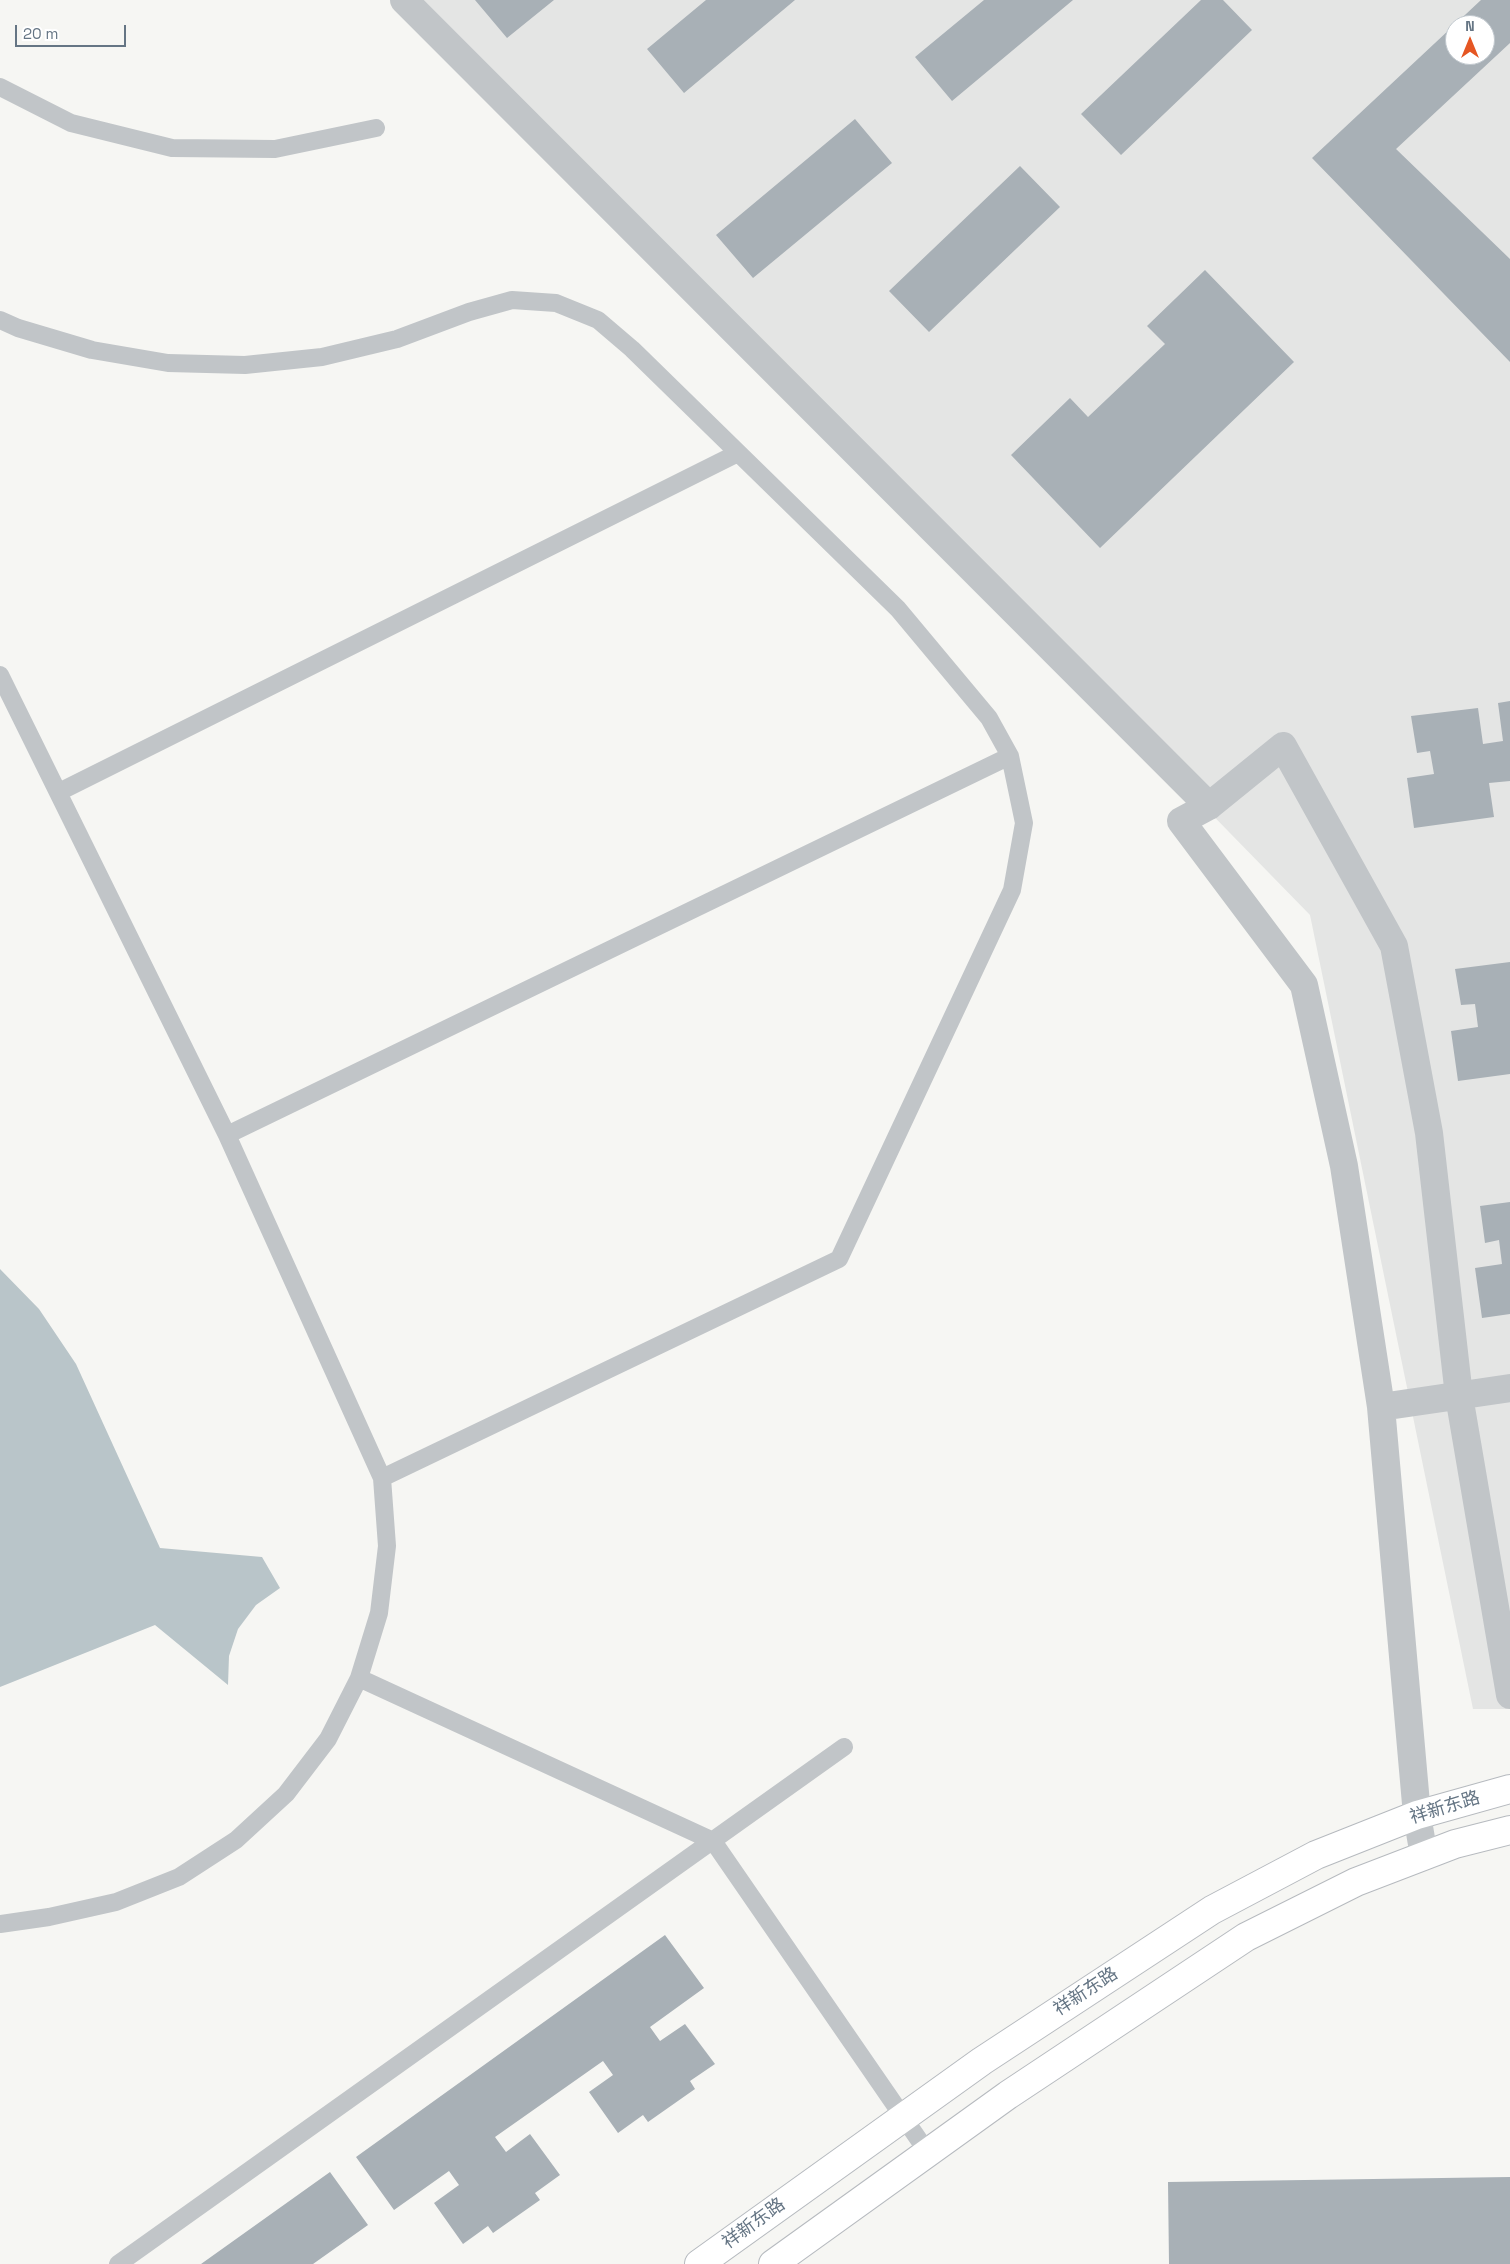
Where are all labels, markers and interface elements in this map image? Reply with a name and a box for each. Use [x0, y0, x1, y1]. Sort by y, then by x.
scale bar [18, 15, 129, 47]
north arrow [1445, 15, 1495, 65]
text: N [1465, 17, 1475, 35]
text: 20 m [23, 24, 58, 43]
street label: 祥新东路 [1407, 1787, 1483, 1829]
street label: 祥新东路 [1050, 1963, 1122, 2021]
street label: 祥新东路 [719, 2194, 789, 2254]

